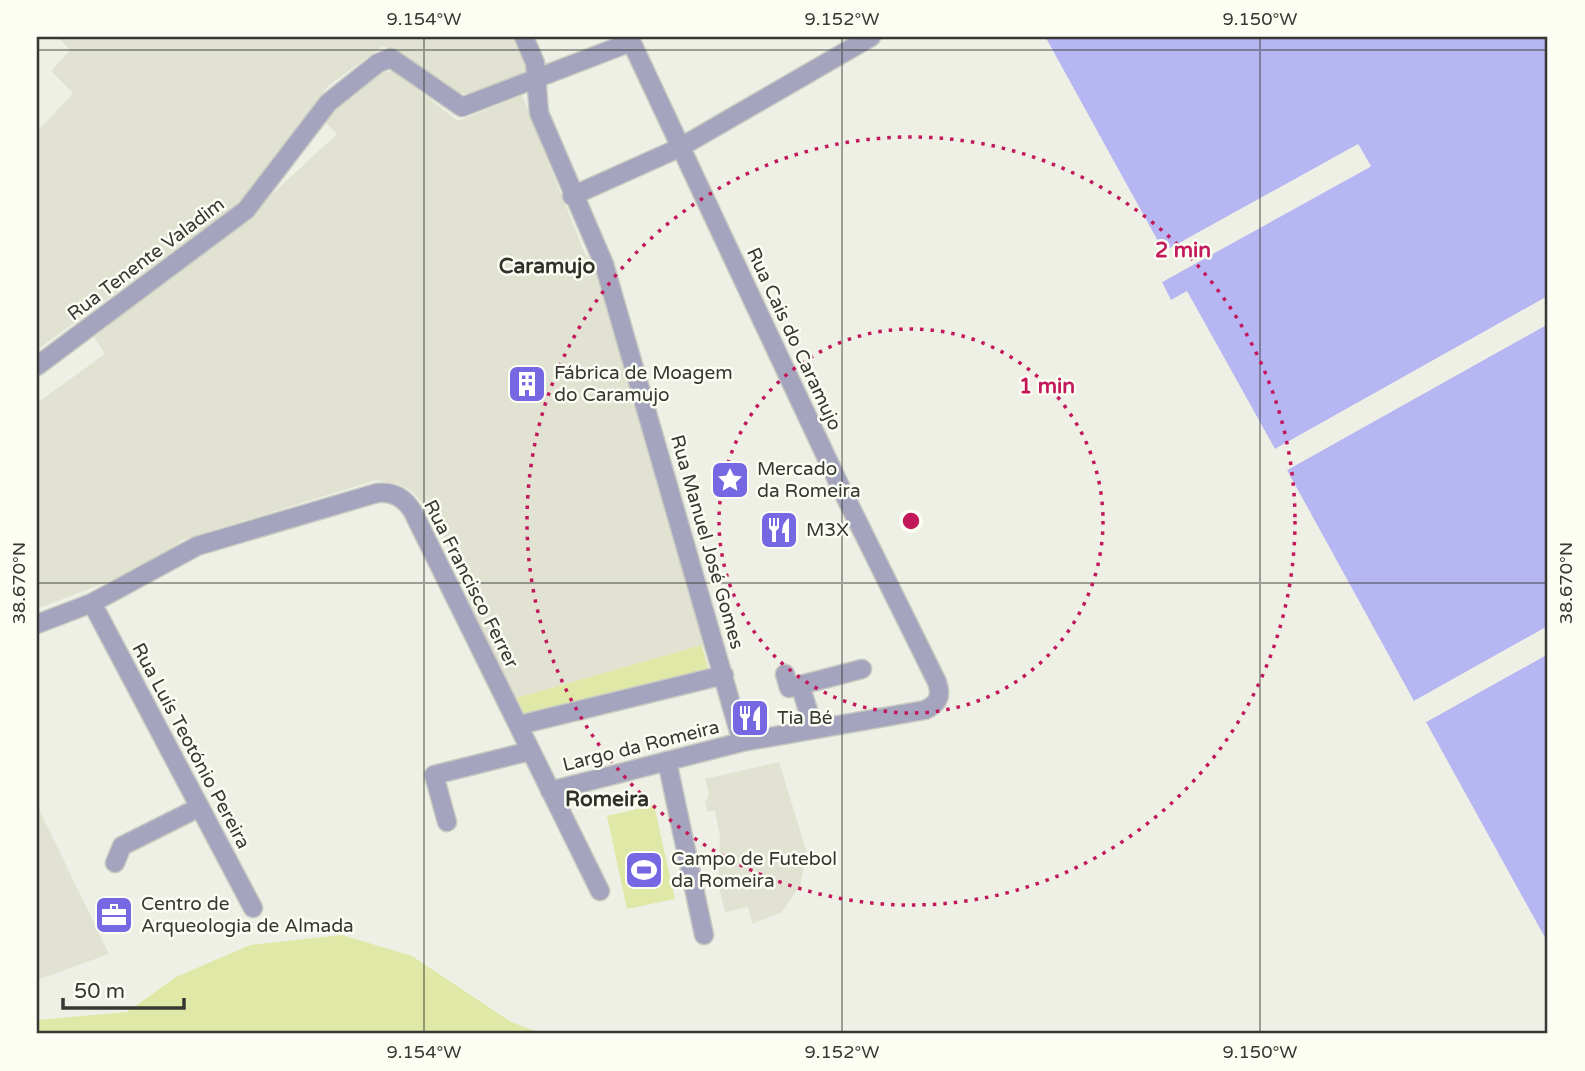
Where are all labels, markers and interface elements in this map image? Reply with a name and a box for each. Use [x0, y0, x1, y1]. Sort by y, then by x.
text: 9.154°W [387, 8, 461, 30]
text: 9.152°W [805, 8, 879, 30]
text: 9.150°W [1223, 8, 1297, 30]
street label: Rua Tenente Valadim [63, 193, 229, 325]
text: 2 min [1155, 238, 1211, 263]
street label: Rua Cais do Caramujo [742, 244, 846, 434]
district label: Caramujo [499, 254, 595, 279]
place label: Fábrica de Moagem do Caramujo [554, 362, 733, 406]
building icon: Fábrica de Moagem do Caramujo [506, 363, 548, 405]
text: 1 min [1019, 374, 1075, 399]
street label: Rua Manuel José Gomes [666, 432, 748, 652]
place label: Mercado da Romeira [757, 458, 861, 502]
place icon: Mercado da Romeira [709, 459, 751, 501]
street label: Rua Francisco Ferrer [419, 496, 523, 672]
restaurant icon: M3X [758, 509, 800, 551]
centre of rings [899, 509, 923, 533]
place label: M3X [806, 519, 849, 541]
text: 38.670°N [8, 542, 30, 624]
text: 38.670°N [1555, 542, 1577, 624]
street label: Rua Luís Teotónio Pereira [127, 639, 255, 853]
restaurant icon: Tia Bé [729, 697, 771, 739]
place label: Tia Bé [777, 707, 833, 729]
street label: Largo da Romeira [560, 716, 722, 776]
district label: Romeira [565, 787, 649, 812]
place label: Campo de Futebol da Romeira [671, 848, 837, 892]
sports icon: Campo de Futebol da Romeira [623, 849, 665, 891]
place label: Centro de Arqueologia de Almada [141, 893, 354, 937]
office icon: Centro de Arqueologia de Almada [93, 894, 135, 936]
scale bar [63, 966, 184, 1010]
text: 50 m [74, 979, 125, 1004]
text: 9.154°W [387, 1041, 461, 1063]
text: 9.152°W [805, 1041, 879, 1063]
text: 9.150°W [1223, 1041, 1297, 1063]

